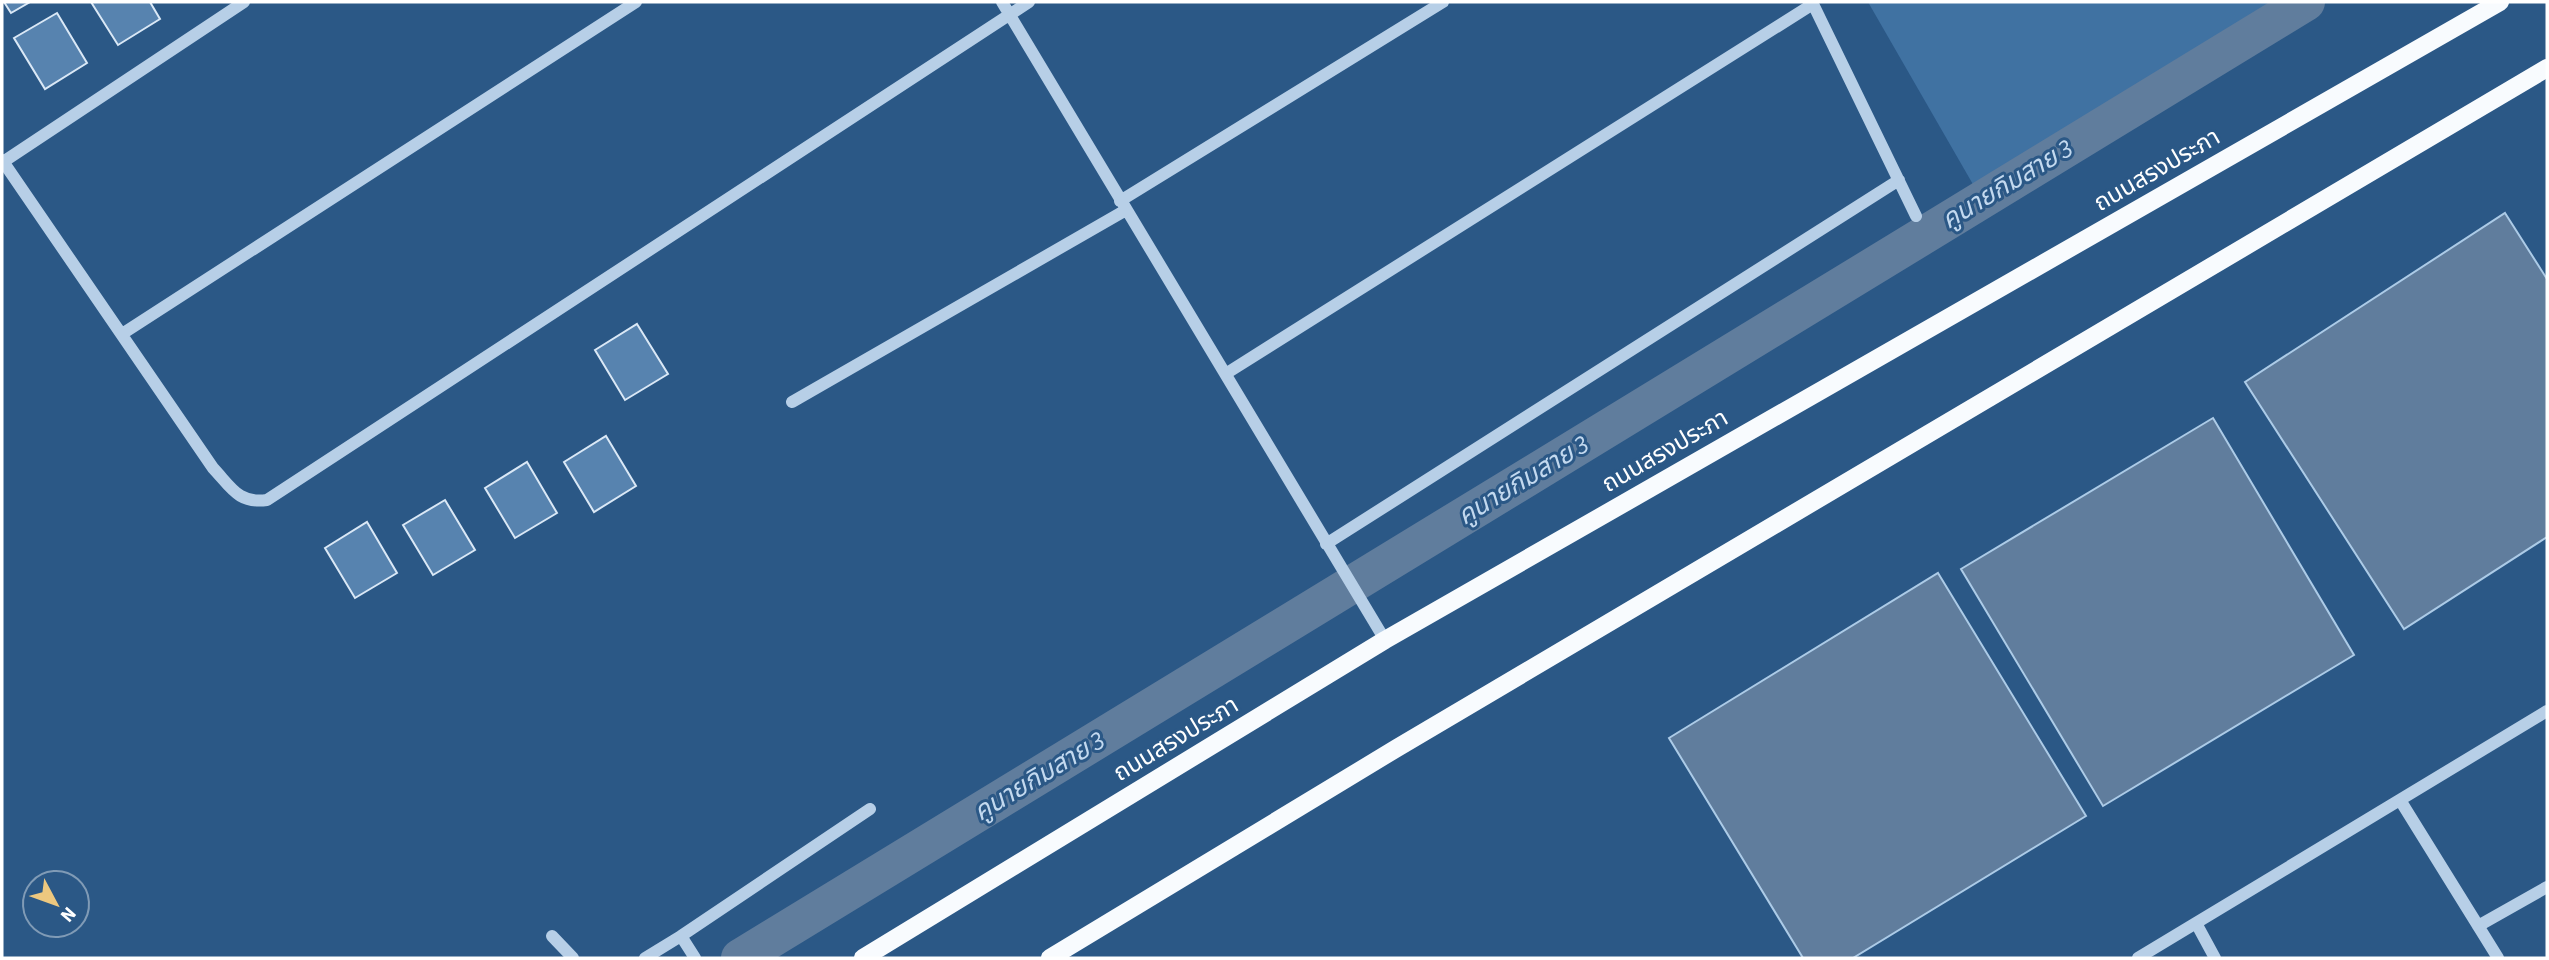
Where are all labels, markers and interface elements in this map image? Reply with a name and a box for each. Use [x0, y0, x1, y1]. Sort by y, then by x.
street label: ถนนสรงประภา [2087, 120, 2227, 220]
water label: คูนายกิมสาย 3 [1934, 130, 2080, 238]
street label: ถนนสรงประภา [1595, 401, 1735, 501]
water label: คูนายกิมสาย 3 [1450, 426, 1596, 534]
street label: ถนนสรงประภา [1107, 688, 1245, 790]
water label: คูนายกิมสาย 3 [966, 722, 1112, 830]
north arrow [21, 869, 91, 939]
text: N [53, 901, 82, 928]

